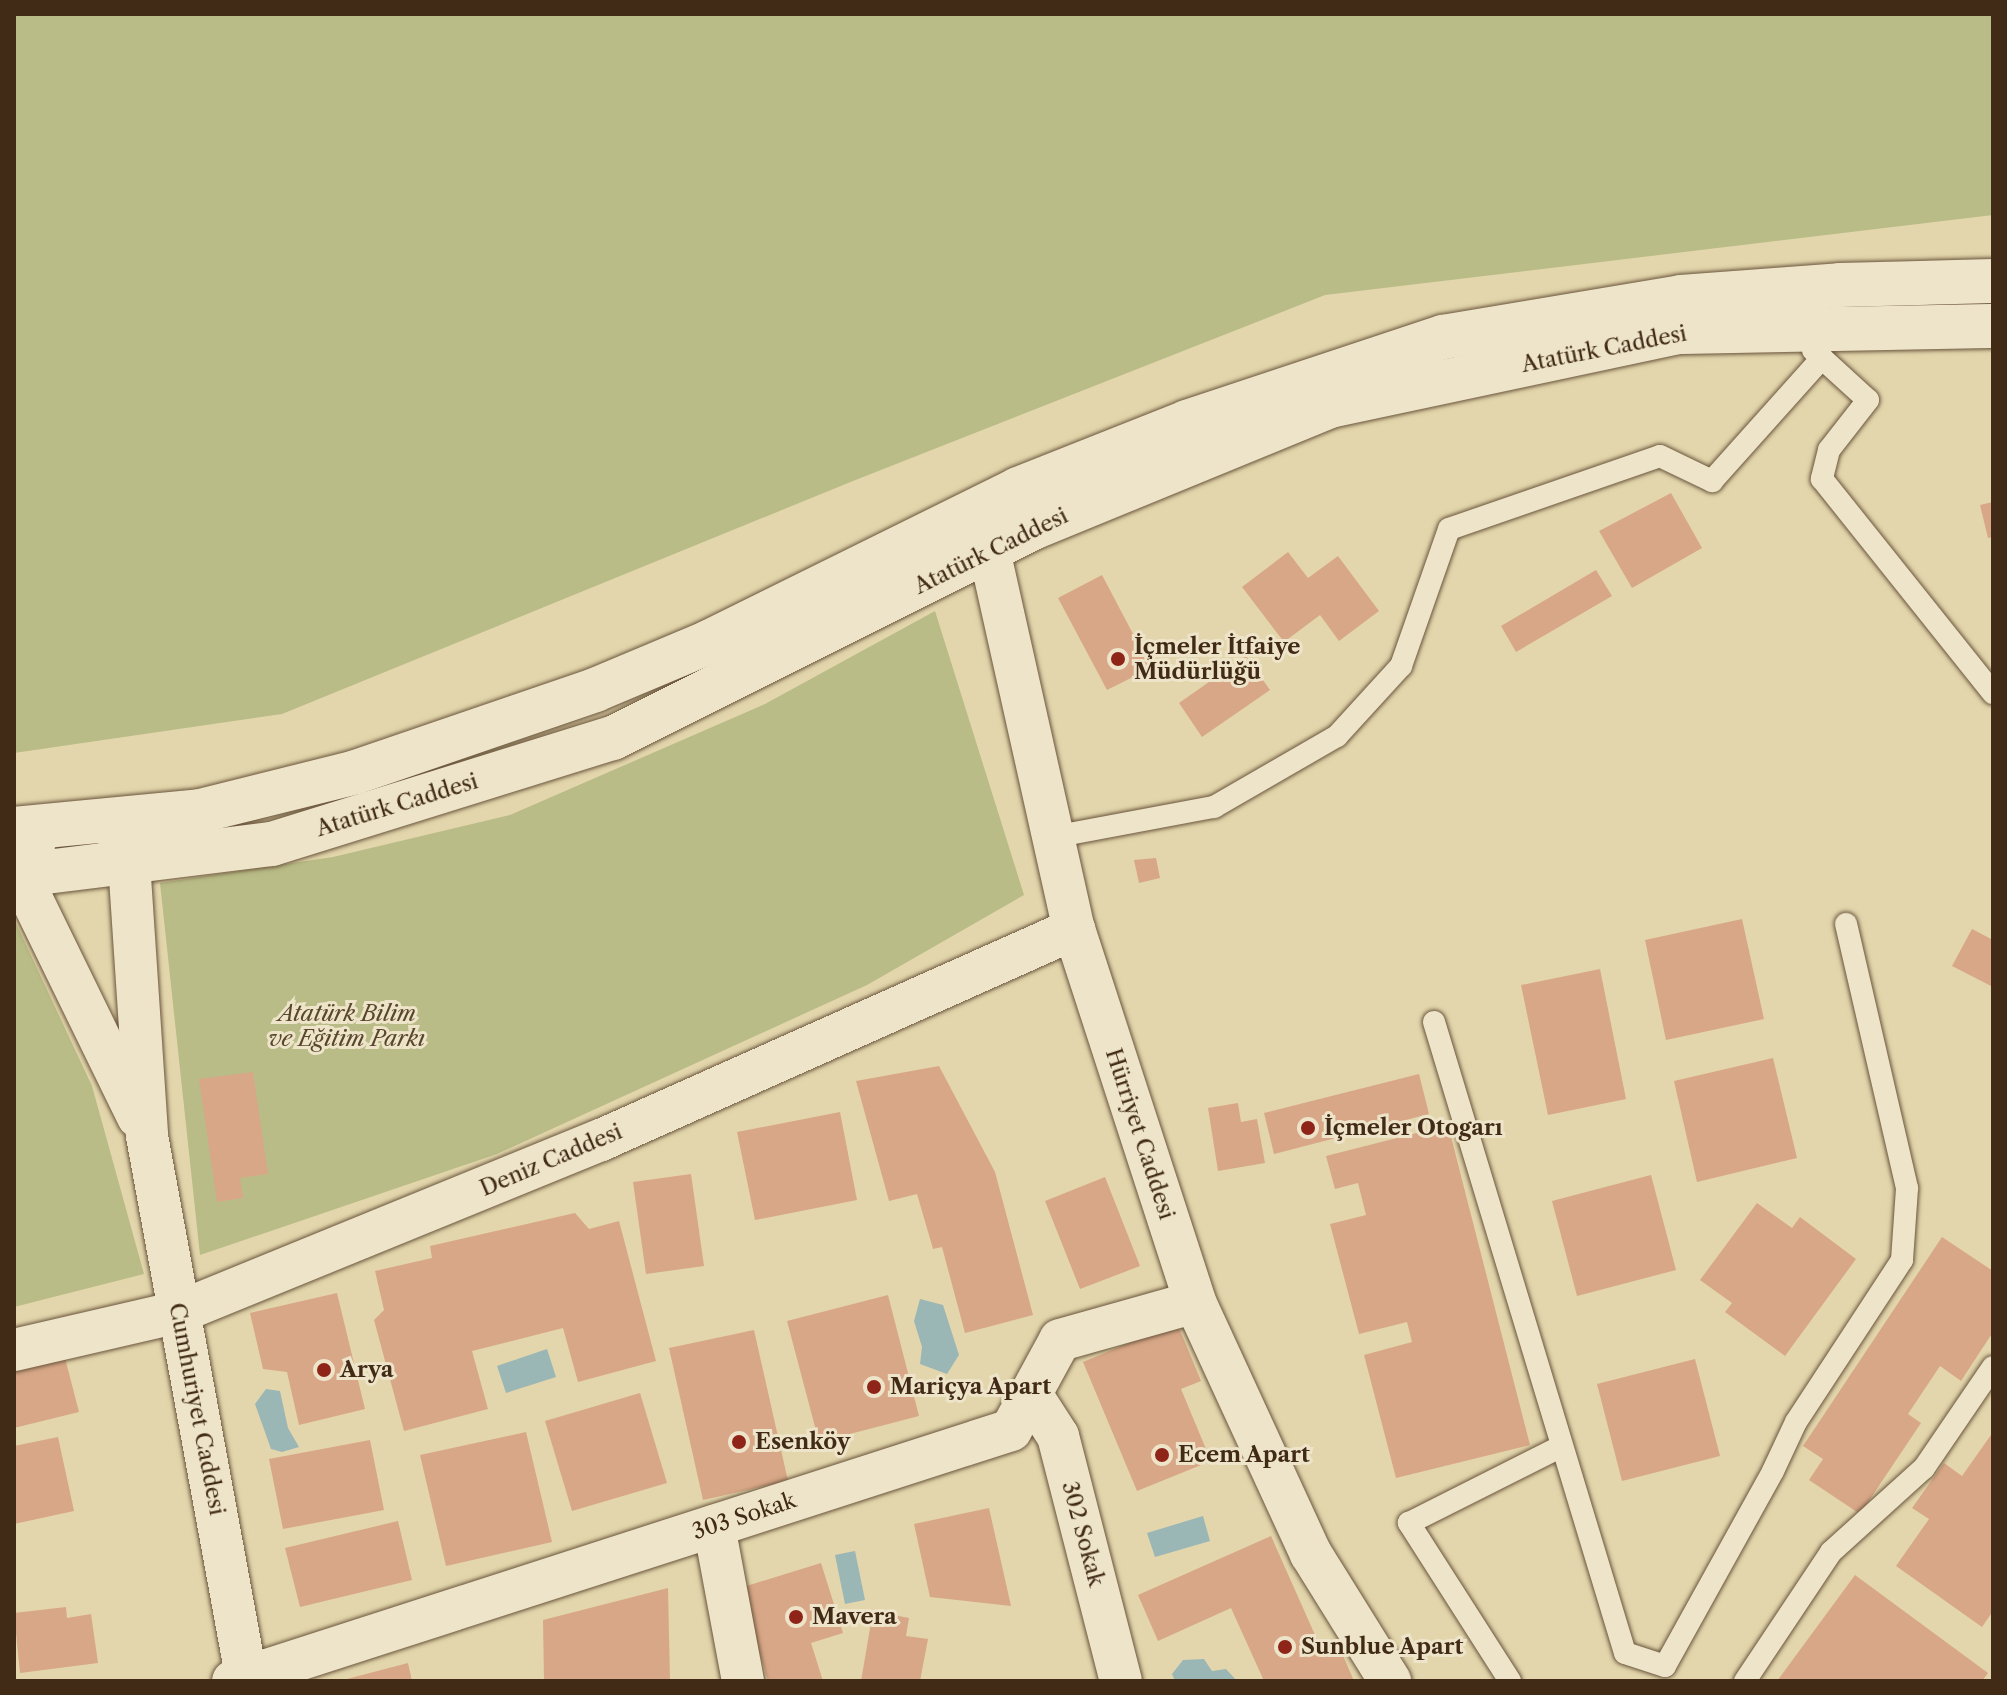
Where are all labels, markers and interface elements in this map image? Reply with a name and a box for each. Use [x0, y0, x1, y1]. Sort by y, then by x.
street label: Atatürk Caddesi [1519, 320, 1689, 378]
street label: Atatürk Caddesi [910, 502, 1072, 600]
place label: İçmeler İtfaiye Müdürlüğü [1134, 633, 1301, 684]
marker: İçmeler İtfaiye Müdürlüğü [1109, 650, 1127, 668]
street label: Atatürk Caddesi [313, 768, 481, 842]
park label: Atatürk Bilim ve Eğitim Parkı [269, 1000, 425, 1052]
street label: Hürriyet Caddesi [1100, 1045, 1180, 1223]
place label: İçmeler Otogarı [1324, 1115, 1503, 1141]
street label: Deniz Caddesi [476, 1118, 626, 1202]
marker: İçmeler Otogarı [1299, 1119, 1317, 1137]
street label: Cumhuriyet Caddesi [163, 1301, 231, 1517]
place label: Arya [340, 1357, 394, 1383]
marker: Arya [315, 1361, 333, 1379]
place label: Mariçya Apart [890, 1374, 1052, 1400]
marker: Mariçya Apart [865, 1378, 883, 1396]
place label: Esenköy [755, 1429, 850, 1455]
marker: Esenköy [730, 1433, 748, 1451]
place label: Ecem Apart [1178, 1442, 1311, 1468]
marker: Ecem Apart [1153, 1446, 1171, 1464]
street label: 302 Sokak [1056, 1479, 1110, 1589]
street label: 303 Sokak [689, 1487, 799, 1545]
place label: Mavera [812, 1604, 897, 1630]
marker: Mavera [787, 1608, 805, 1626]
place label: Sunblue Apart [1301, 1634, 1464, 1660]
marker: Sunblue Apart [1276, 1638, 1294, 1656]

